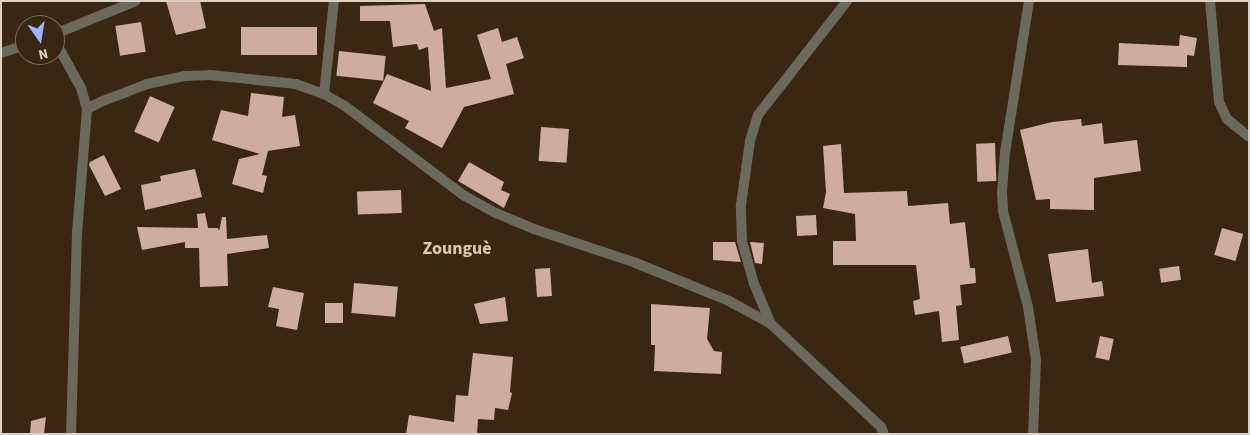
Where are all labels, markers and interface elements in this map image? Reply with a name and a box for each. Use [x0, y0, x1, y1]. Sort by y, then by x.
north arrow [15, 15, 65, 65]
text: N [36, 43, 50, 64]
district label: Zounguè [422, 238, 492, 260]

